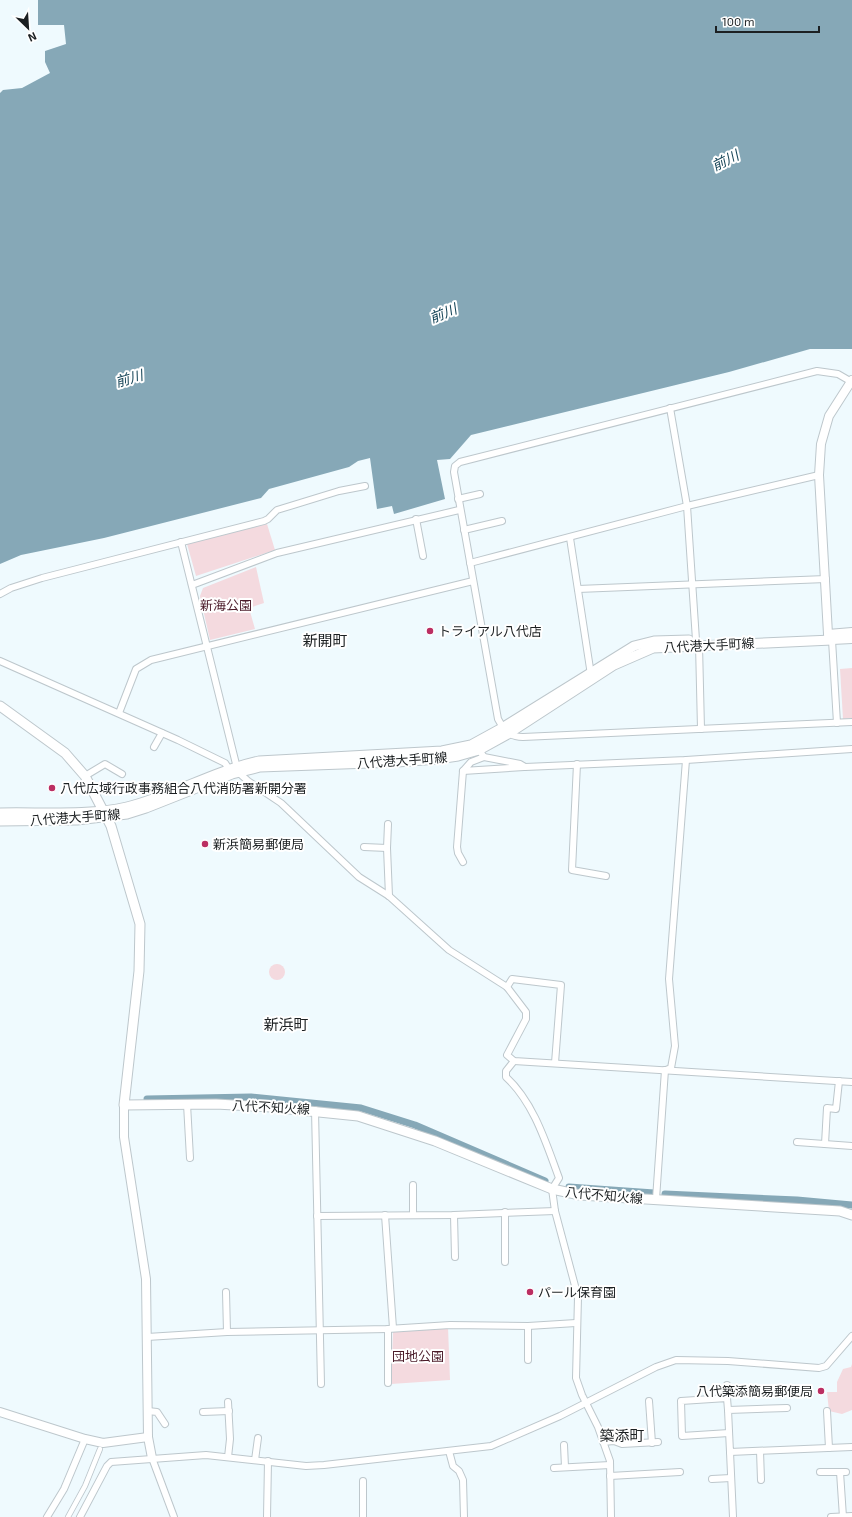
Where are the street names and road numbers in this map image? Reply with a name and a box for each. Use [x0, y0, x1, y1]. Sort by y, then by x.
street label: 八代港大手町線 [663, 635, 755, 655]
street label: 八代港大手町線 [356, 749, 448, 771]
street label: 八代港大手町線 [29, 806, 121, 828]
street label: 八代不知火線 [232, 1097, 310, 1117]
street label: 八代不知火線 [564, 1184, 644, 1206]

